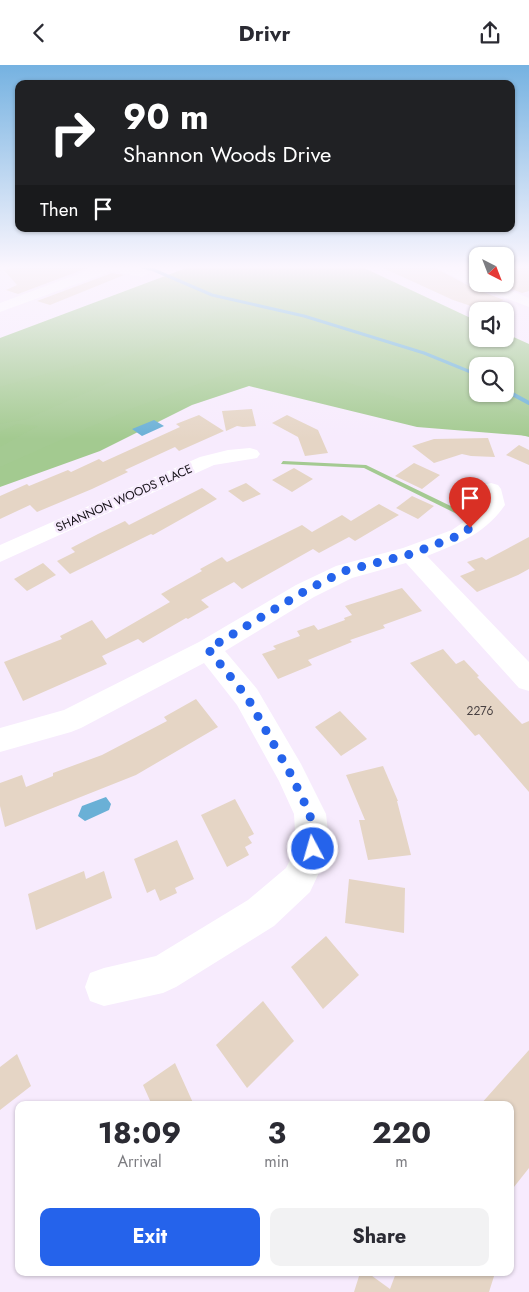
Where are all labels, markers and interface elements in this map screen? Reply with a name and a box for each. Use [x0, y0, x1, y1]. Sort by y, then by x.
text: Drivr [239, 17, 290, 49]
icon: back [25, 19, 53, 47]
icon: share [476, 19, 504, 47]
text: 90 m [123, 92, 209, 142]
icon: right [40, 100, 105, 165]
text: Shannon Woods Drive [123, 138, 331, 170]
icon: arrive [89, 195, 117, 223]
text: Then [40, 196, 79, 223]
north arrow [469, 247, 514, 293]
map controls [469, 247, 514, 402]
button: sound [469, 302, 514, 347]
button: search [469, 357, 514, 402]
street label: SHANNON WOODS PLACE [53, 460, 195, 536]
pin [449, 477, 491, 528]
icon: arrive [456, 484, 484, 512]
house number: 2276 [467, 702, 494, 720]
position arrow [286, 822, 338, 874]
text: 18:09 [98, 1111, 181, 1154]
text: 3 [267, 1111, 286, 1154]
text: 220 [372, 1111, 431, 1154]
text: Arrival [118, 1150, 162, 1173]
text: min [264, 1150, 289, 1173]
text: m [395, 1150, 408, 1173]
button: Exit [40, 1208, 260, 1266]
button: Share [270, 1208, 489, 1266]

